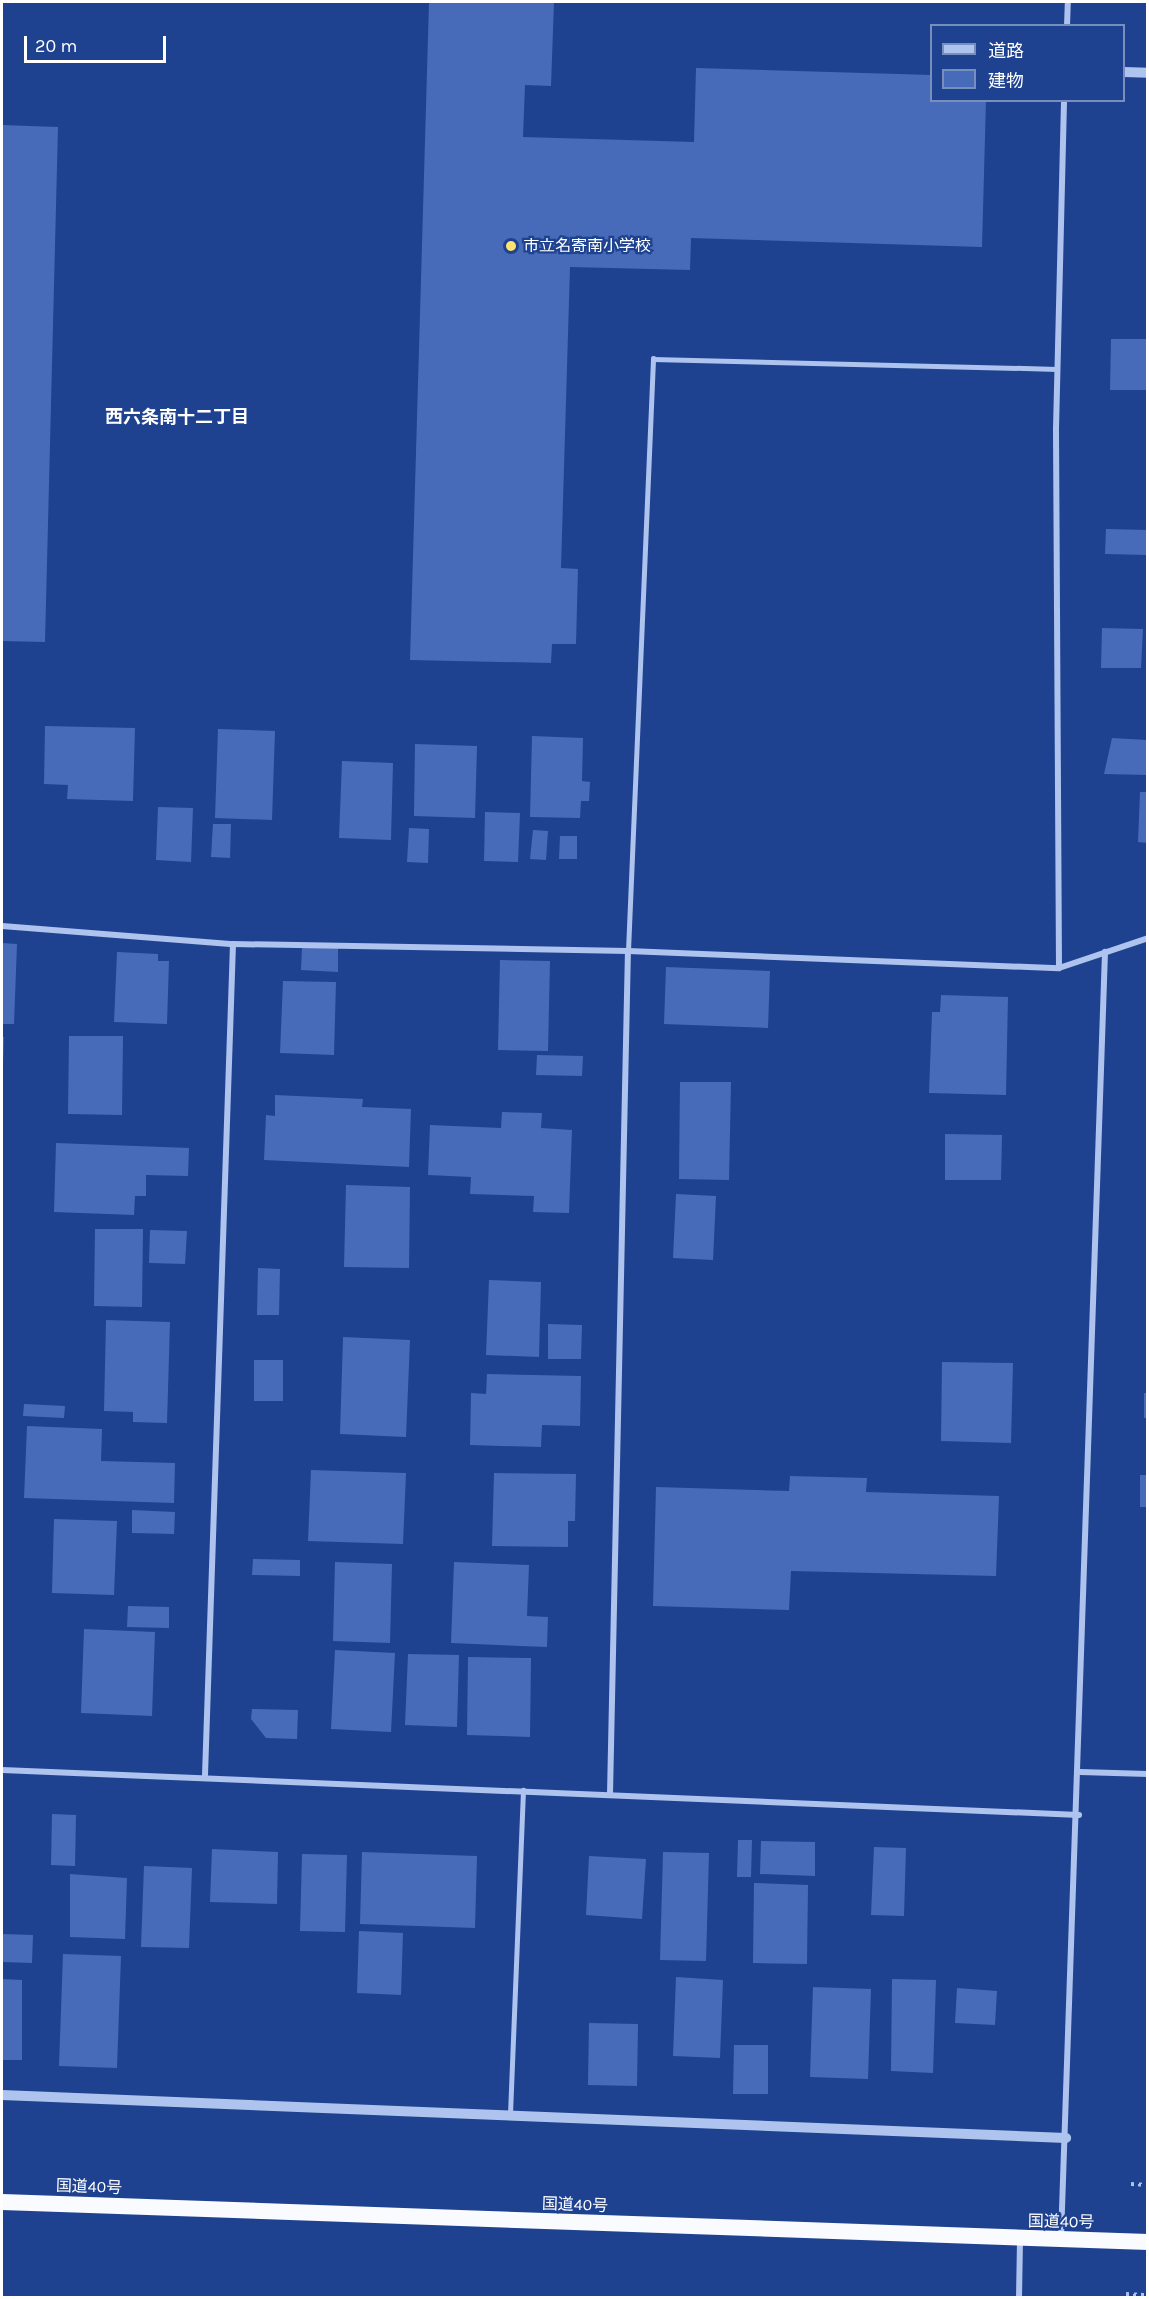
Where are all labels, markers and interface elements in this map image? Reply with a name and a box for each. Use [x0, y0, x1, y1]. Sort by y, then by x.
scale bar [27, 24, 170, 62]
legend [930, 24, 1125, 102]
text: 20 m [35, 35, 77, 57]
text: 道路 [988, 40, 1024, 62]
text: 建物 [988, 70, 1024, 92]
place label: 市立名寄南小学校 [523, 236, 651, 256]
marker: 市立名寄南小学校 [504, 239, 518, 253]
district label: 西六条南十二丁目 [105, 406, 249, 428]
street label: 国道40号 [55, 2176, 123, 2198]
street label: 国道40号 [541, 2194, 609, 2216]
street label: 国道40号 [1028, 2212, 1094, 2232]

